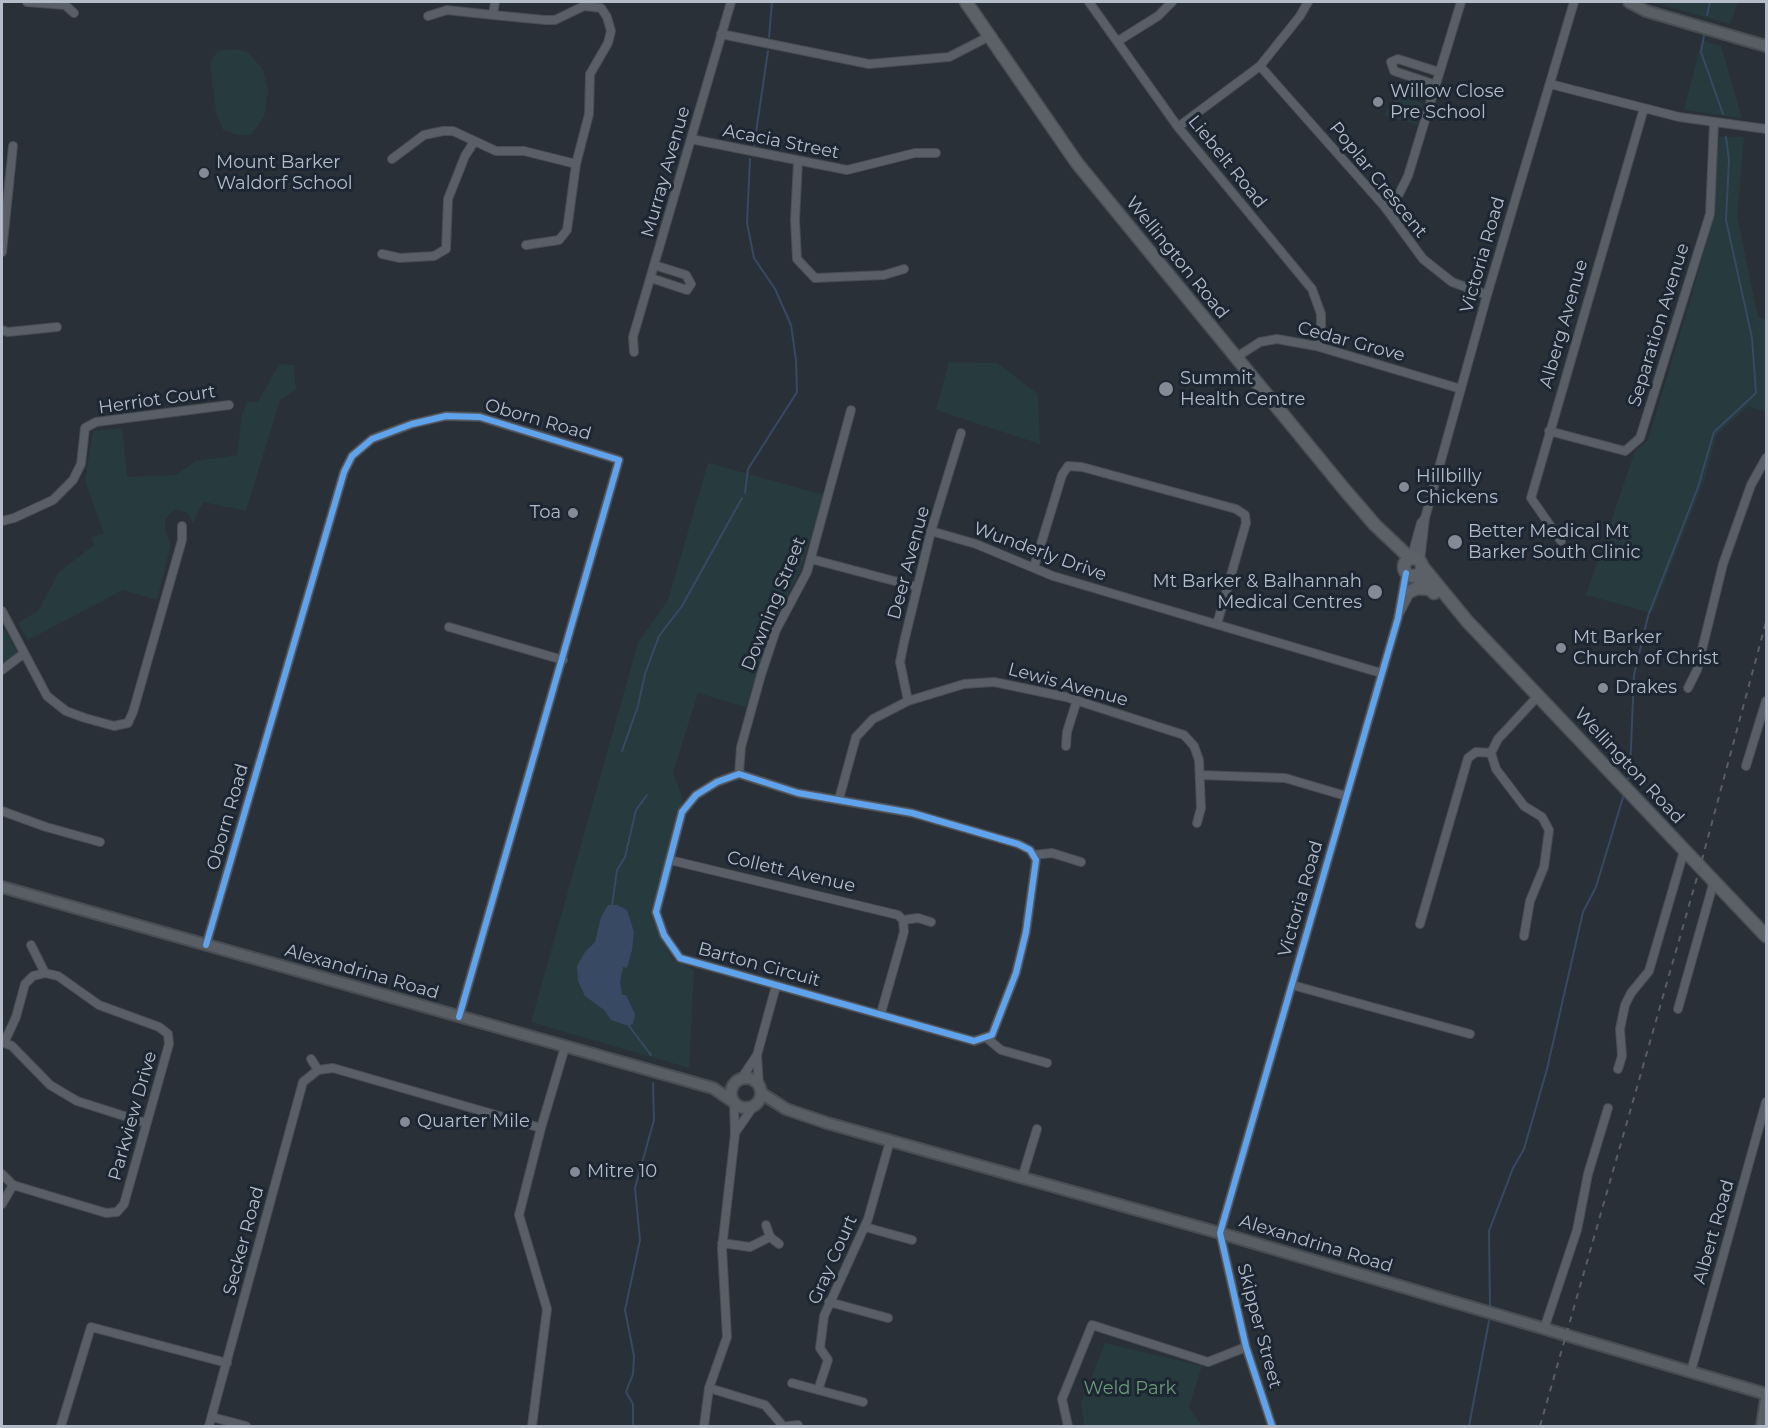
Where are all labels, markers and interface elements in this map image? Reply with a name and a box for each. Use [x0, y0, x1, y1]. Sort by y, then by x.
place label: Willow Close Pre School [1390, 81, 1504, 124]
marker: Willow Close Pre School [1371, 95, 1385, 109]
street label: Murray Avenue [637, 104, 695, 240]
street label: Liebelt Road [1183, 111, 1271, 213]
street label: Poplar Crescent [1325, 118, 1431, 242]
street label: Acacia Street [721, 120, 841, 164]
place label: Mount Barker Waldorf School [216, 152, 353, 195]
marker: Mount Barker Waldorf School [197, 166, 211, 180]
street label: Wellington Road [1121, 192, 1233, 324]
street label: Victoria Road [1456, 194, 1510, 316]
street label: Separation Avenue [1624, 241, 1694, 409]
street label: Alberg Avenue [1535, 257, 1593, 391]
street label: Cedar Grove [1295, 317, 1407, 367]
place label: Summit Health Centre [1180, 368, 1305, 410]
marker: Summit Health Centre [1157, 380, 1175, 398]
street label: Herriot Court [97, 381, 217, 419]
street label: Oborn Road [482, 395, 594, 445]
place label: Hillbilly Chickens [1416, 466, 1498, 508]
marker: Hillbilly Chickens [1397, 480, 1411, 494]
place label: Toa [530, 502, 561, 524]
street label: Deer Avenue [883, 504, 935, 622]
marker: Toa [566, 506, 580, 520]
street label: Wunderly Drive [970, 518, 1110, 586]
place label: Better Medical Mt Barker South Clinic [1468, 521, 1641, 564]
marker: Better Medical Mt Barker South Clinic [1446, 533, 1464, 551]
street label: Downing Street [737, 534, 811, 674]
place label: Mt Barker & Balhannah Medical Centres [1153, 571, 1362, 614]
marker: Mt Barker & Balhannah Medical Centres [1366, 583, 1384, 601]
place label: Mt Barker Church of Christ [1573, 627, 1719, 670]
marker: Mt Barker Church of Christ [1554, 641, 1568, 655]
street label: Lewis Avenue [1006, 659, 1130, 711]
place label: Drakes [1615, 677, 1677, 699]
marker: Drakes [1596, 681, 1610, 695]
street label: Wellington Road [1570, 703, 1688, 829]
street label: Oborn Road [203, 761, 253, 873]
street label: Victoria Road [1274, 838, 1328, 960]
street label: Collett Avenue [725, 847, 857, 897]
street label: Barton Circuit [696, 938, 822, 992]
street label: Alexandrina Road [282, 940, 442, 1004]
street label: Parkview Drive [104, 1049, 162, 1183]
place label: Quarter Mile [417, 1111, 530, 1133]
marker: Quarter Mile [398, 1115, 412, 1129]
place label: Mitre 10 [587, 1161, 657, 1183]
marker: Mitre 10 [568, 1165, 582, 1179]
street label: Albert Road [1689, 1177, 1739, 1287]
street label: Secker Road [219, 1184, 269, 1298]
street label: Alexandrina Road [1237, 1210, 1395, 1278]
street label: Gray Court [804, 1212, 862, 1308]
street label: Skipper Street [1232, 1261, 1286, 1391]
park label: Weld Park [1084, 1378, 1176, 1400]

